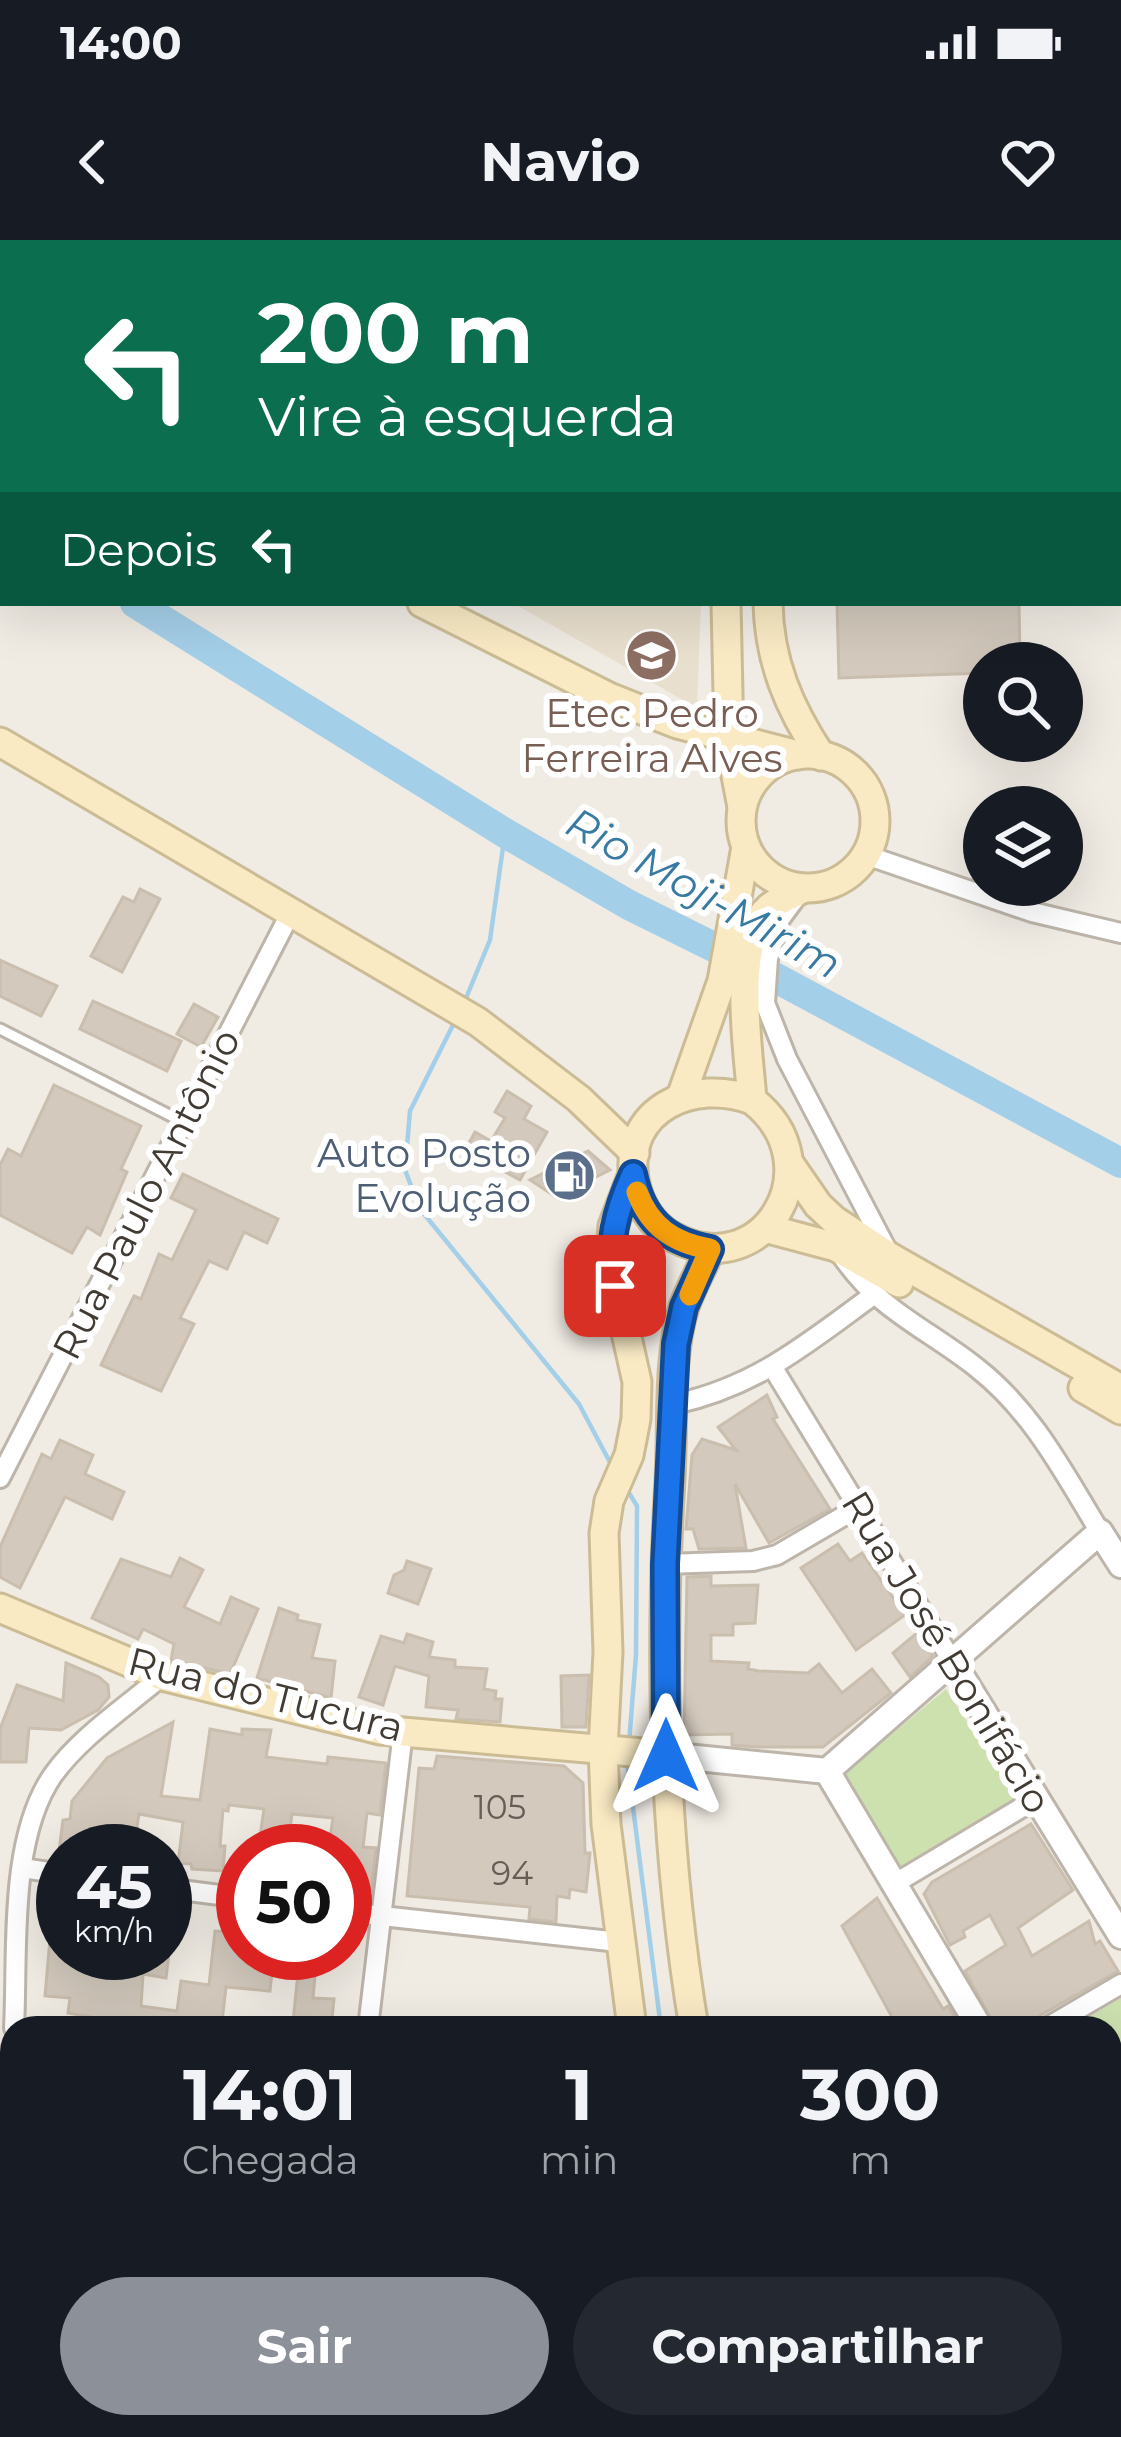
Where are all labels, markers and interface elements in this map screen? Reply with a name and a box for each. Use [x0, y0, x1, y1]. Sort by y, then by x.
text: 14:00 [60, 15, 182, 70]
icon: back [60, 129, 126, 195]
text: Navio [480, 129, 641, 195]
icon: heart [995, 129, 1061, 195]
text: 200 m [258, 282, 534, 384]
icon: left [60, 288, 216, 444]
text: Vire à esquerda [258, 384, 677, 450]
icon: left [241, 516, 307, 582]
text: Depois [60, 522, 217, 577]
school or university icon: Etec Pedro Ferreira Alves [624, 628, 680, 684]
map controls [963, 642, 1083, 906]
button: search [963, 642, 1083, 762]
place label: Etec Pedro Ferreira Alves [522, 689, 782, 782]
button: layers [963, 786, 1083, 906]
water label: Rio Moji-Mirim [557, 796, 851, 990]
street label: Rua Paulo Antônio [42, 1021, 250, 1367]
place label: Auto Posto Evolução [317, 1129, 531, 1222]
fuel station icon: Auto Posto Evolução [542, 1147, 598, 1203]
pin [564, 1235, 666, 1337]
icon: arrive [582, 1253, 648, 1319]
street label: Rua José Bonifácio [832, 1482, 1062, 1822]
street label: Rua do Tucura [123, 1637, 409, 1751]
position arrow [603, 1693, 729, 1819]
house number: 105 [474, 1787, 526, 1827]
speed limit sign: 50 [216, 1824, 372, 1980]
text: 45 [75, 1850, 153, 1923]
house number: 94 [491, 1853, 533, 1893]
text: km/h [74, 1913, 154, 1950]
text: 14:01 [183, 2050, 357, 2138]
text: 1 [565, 2050, 593, 2138]
text: 300 [800, 2050, 940, 2138]
text: Chegada [182, 2136, 358, 2184]
text: min [540, 2136, 618, 2184]
text: m [849, 2136, 891, 2184]
button: Sair [60, 2277, 549, 2415]
button: Compartilhar [573, 2277, 1062, 2415]

